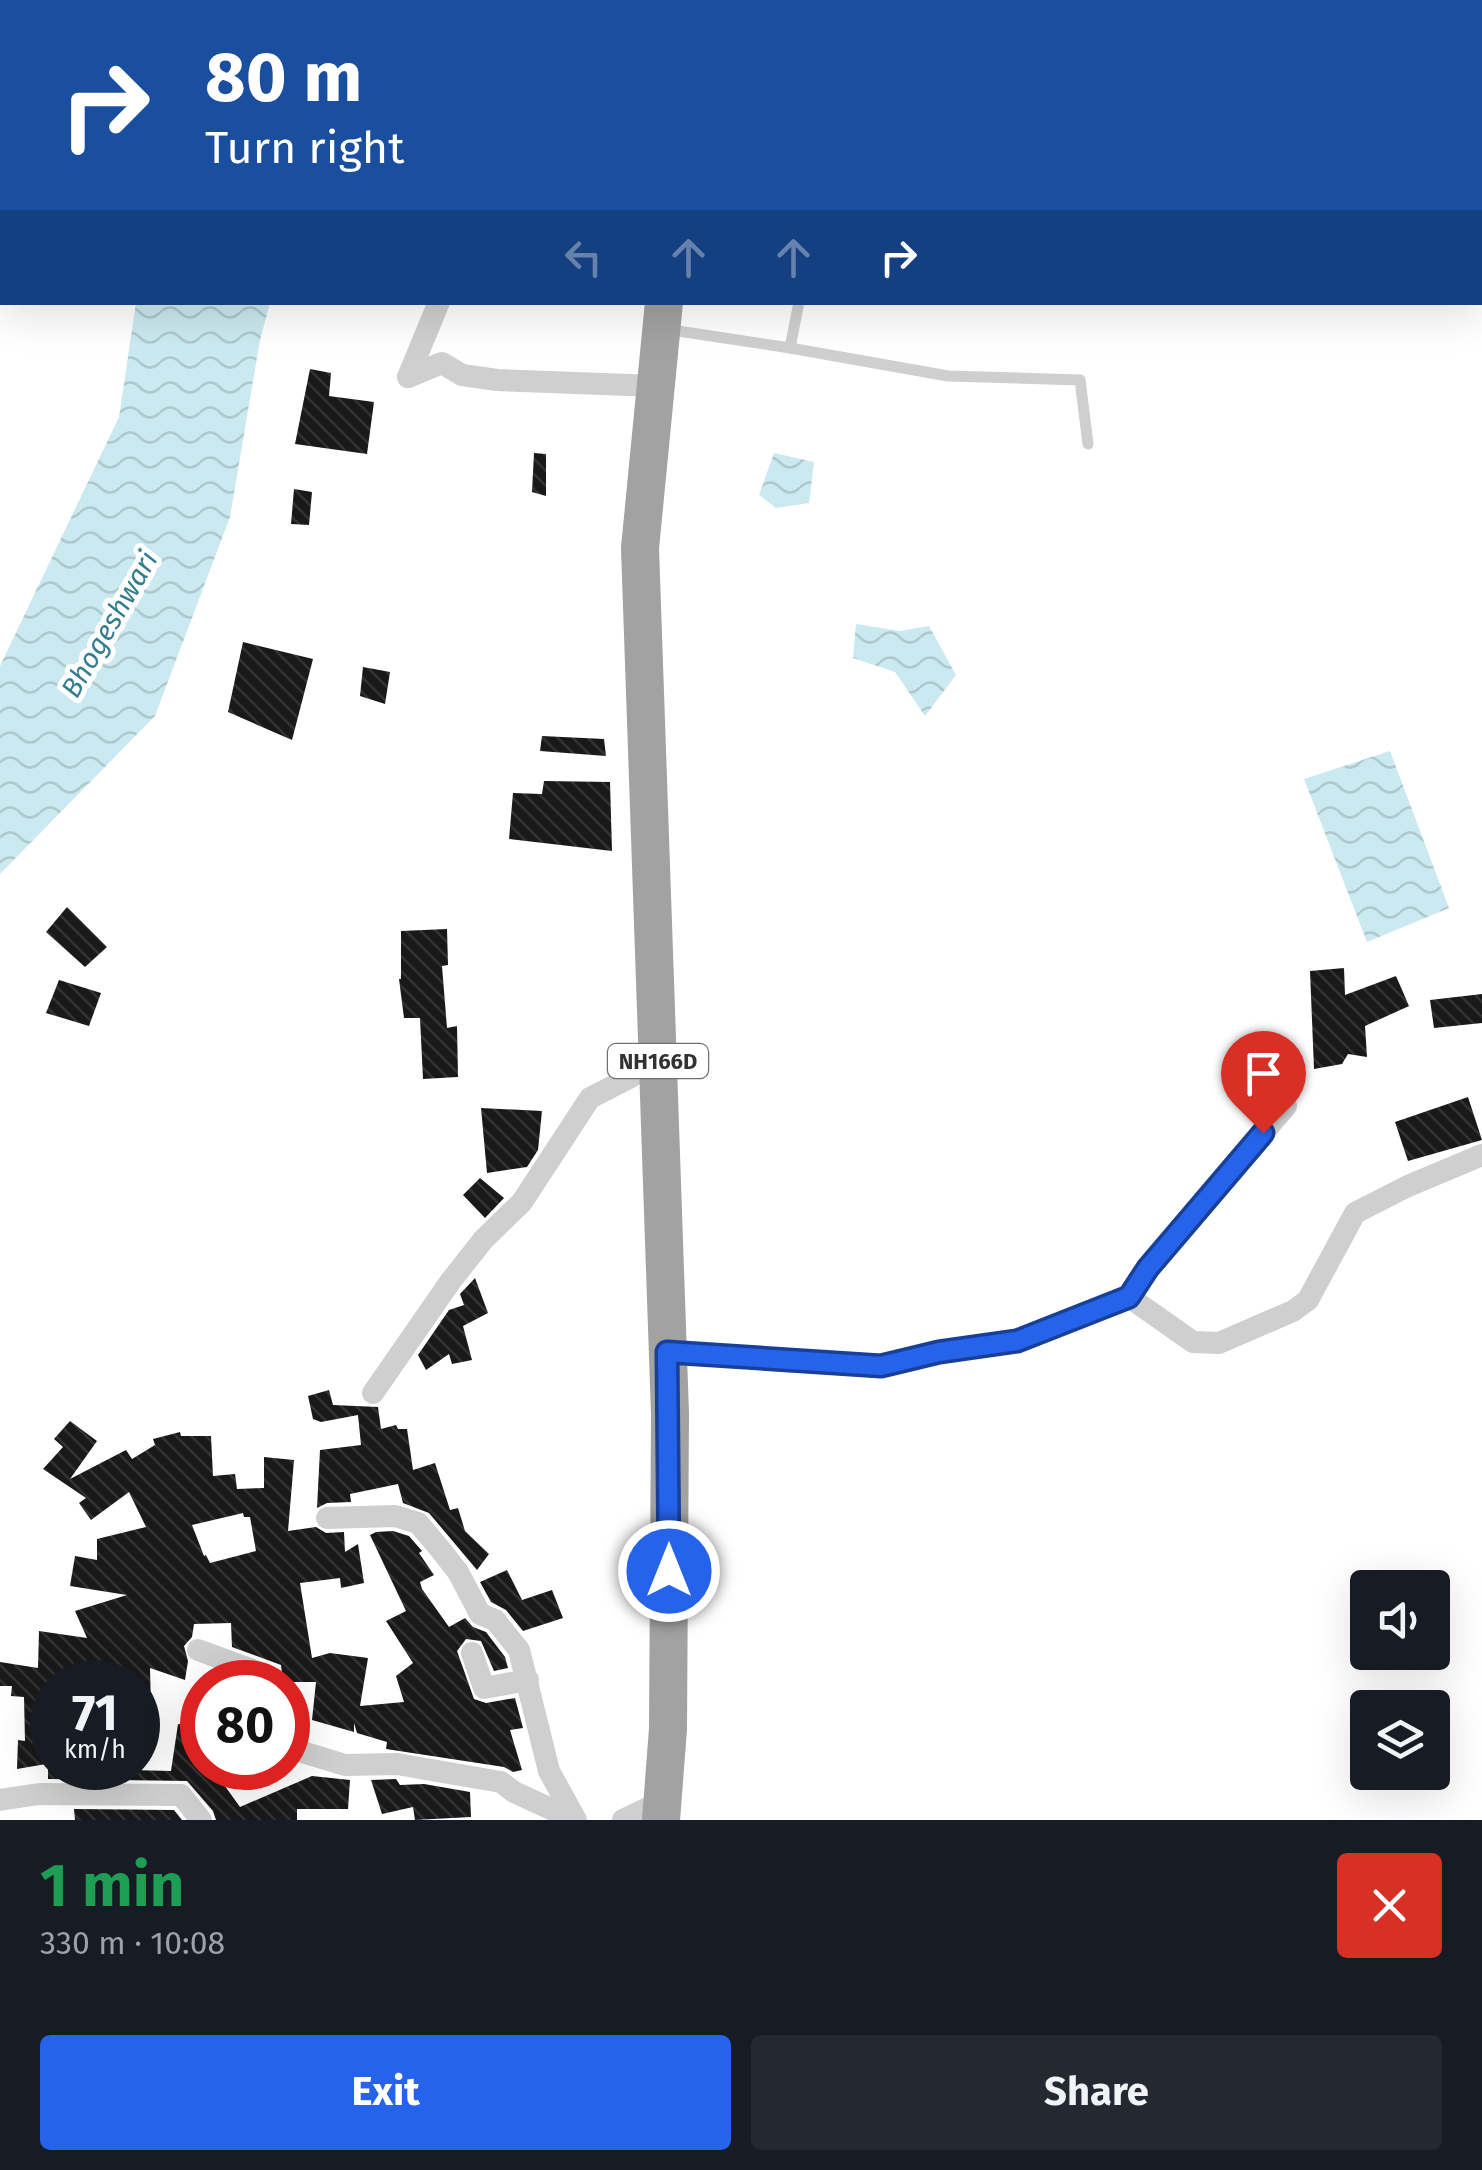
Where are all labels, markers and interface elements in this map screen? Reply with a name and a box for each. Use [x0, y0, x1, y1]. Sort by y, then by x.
text: 80 m [205, 36, 362, 120]
icon: right [40, 40, 170, 170]
text: Turn right [205, 121, 404, 175]
icon: left [556, 230, 611, 285]
icon: ahead [661, 230, 716, 285]
icon: ahead [766, 230, 821, 285]
icon: right [871, 230, 926, 285]
water label: Bhogeshwari [54, 545, 165, 703]
pin [1221, 1031, 1306, 1134]
road number: NH166D [608, 1044, 708, 1078]
icon: arrive [1236, 1046, 1291, 1101]
position arrow [617, 1519, 721, 1623]
map controls [1350, 1570, 1450, 1790]
button: sound [1350, 1570, 1450, 1670]
speed limit sign: 80 [180, 1660, 310, 1790]
text: 71 [72, 1683, 118, 1743]
button: layers [1350, 1690, 1450, 1790]
text: km/h [64, 1735, 126, 1765]
text: 1 min [40, 1850, 184, 1922]
button: close [1337, 1853, 1442, 1958]
text: 330 m · 10:08 [40, 1924, 225, 1962]
button: Exit [40, 2035, 731, 2150]
button: Share [751, 2035, 1442, 2150]

